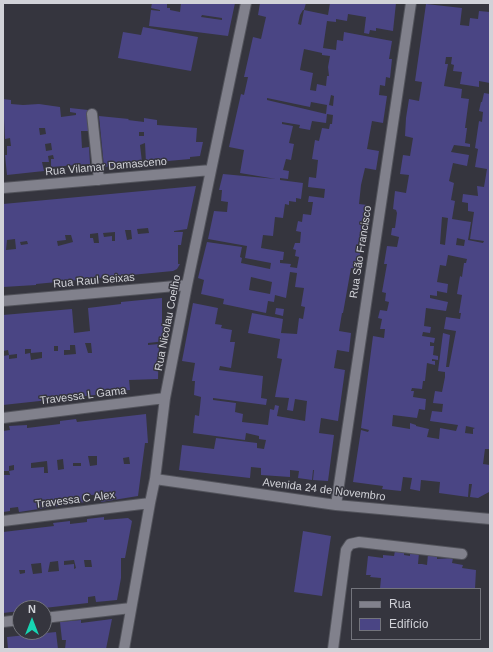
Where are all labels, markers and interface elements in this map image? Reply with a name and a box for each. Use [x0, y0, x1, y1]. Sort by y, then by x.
street label: Rua Vilamar Damasceno [45, 155, 167, 179]
street label: Rua São Francisco [347, 205, 375, 299]
street label: Rua Raul Seixas [53, 271, 135, 291]
street label: Rua Nicolau Coelho [152, 274, 184, 372]
street label: Travessa L Gama [39, 384, 127, 408]
street label: Avenida 24 de Novembro [262, 476, 386, 504]
street label: Travessa C Alex [34, 489, 116, 511]
legend [351, 588, 481, 640]
text: Rua [389, 597, 411, 611]
north arrow [12, 600, 52, 640]
text: N [28, 603, 36, 615]
text: Edifício [389, 617, 428, 631]

